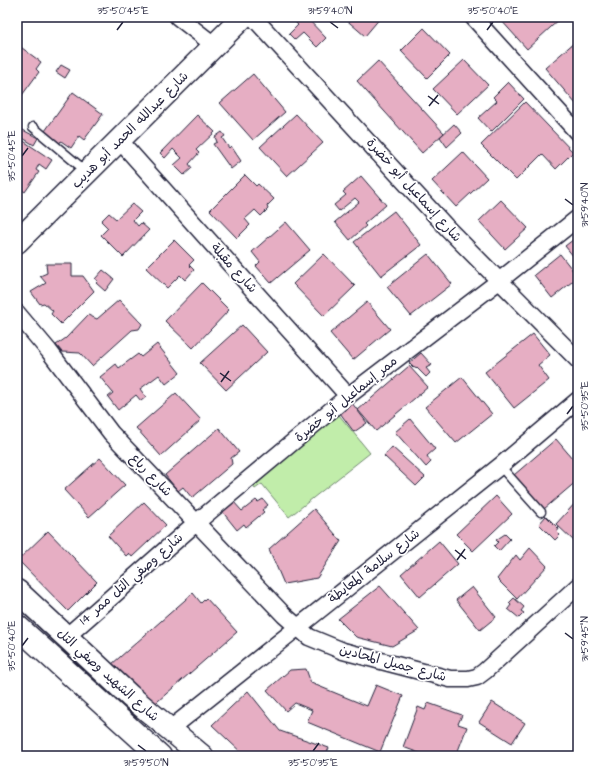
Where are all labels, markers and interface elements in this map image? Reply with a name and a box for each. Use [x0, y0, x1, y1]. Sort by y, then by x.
text: 35°50'45"E [97, 4, 149, 18]
text: 31°59'40"N [308, 4, 352, 18]
text: 35°50'40"E [468, 4, 518, 18]
street label: شارع عبدالله الحمد أبو هديب [68, 68, 192, 192]
text: 35°50'45"E [5, 130, 19, 182]
street label: شارع إسماعيل أبو خضرة [362, 134, 466, 246]
text: 31°59'40"N [578, 183, 592, 227]
street label: شارع مقبلة [207, 239, 261, 297]
street label: ممر إسماعيل أبو خضرة [291, 352, 401, 446]
text: 35°50'35"E [578, 381, 592, 431]
street label: شارع رباع [126, 449, 176, 501]
street label: شارع سلامة المعايطة [324, 525, 424, 607]
street label: شارع وصفي التل ممر 14 [75, 529, 188, 631]
text: 31°59'45"N [578, 616, 592, 662]
text: 35°50'40"E [5, 621, 19, 671]
street label: شارع الشهيد وصفي التل [52, 624, 163, 727]
street label: شارع جميل المحادين [338, 640, 448, 686]
text: 31°59'50"N [124, 756, 168, 770]
text: 35°50'35"E [288, 756, 338, 770]

